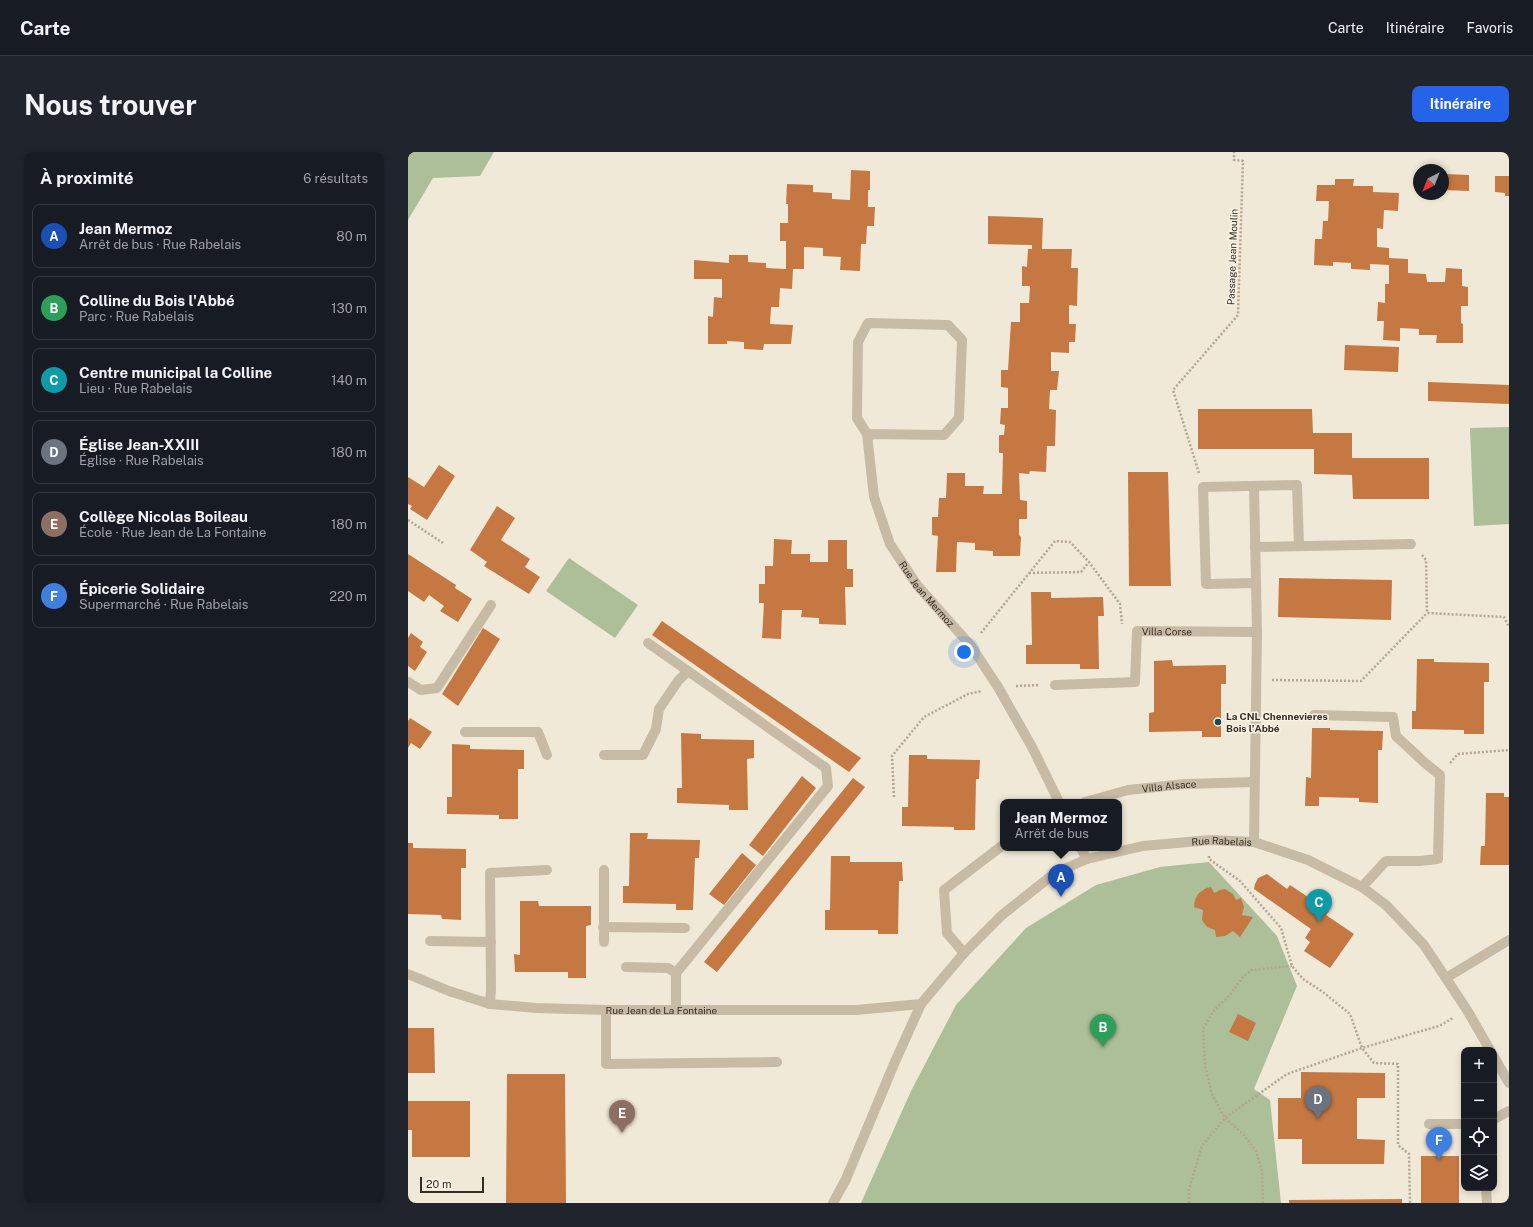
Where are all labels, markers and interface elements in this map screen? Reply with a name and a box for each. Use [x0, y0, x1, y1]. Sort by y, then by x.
text: Carte [20, 17, 70, 39]
text: Carte [1328, 20, 1364, 36]
text: Itinéraire [1386, 20, 1444, 36]
text: Favoris [1466, 20, 1513, 36]
button: Itinéraire [1412, 86, 1509, 122]
text: Nous trouver [24, 88, 197, 121]
north arrow [1413, 164, 1449, 200]
text: À proximité [40, 168, 134, 188]
text: 6 résultats [303, 171, 368, 186]
street label: Passage Jean Moulin [1224, 208, 1240, 305]
text: Jean Mermoz [79, 220, 172, 237]
text: A [49, 229, 59, 244]
text: 80 m [336, 229, 367, 244]
text: Arrêt de bus · Rue Rabelais [79, 237, 241, 252]
text: Colline du Bois l'Abbé [79, 292, 235, 309]
text: B [50, 301, 58, 316]
text: 130 m [331, 301, 367, 316]
text: Parc · Rue Rabelais [79, 309, 194, 324]
text: Centre municipal la Colline [79, 364, 272, 381]
text: C [49, 373, 59, 388]
text: 140 m [331, 373, 367, 388]
text: Lieu · Rue Rabelais [79, 381, 192, 396]
text: Église Jean-XXIII [79, 436, 199, 453]
text: D [49, 445, 59, 460]
text: 180 m [331, 445, 367, 460]
text: Église · Rue Rabelais [79, 453, 204, 468]
text: Collège Nicolas Boileau [79, 508, 248, 525]
text: E [50, 517, 58, 532]
text: 180 m [331, 517, 367, 532]
text: École · Rue Jean de La Fontaine [79, 525, 266, 540]
street label: Rue Jean Mermoz [897, 559, 957, 629]
text: Épicerie Solidaire [79, 580, 205, 597]
text: F [50, 589, 58, 604]
text: 220 m [329, 589, 367, 604]
text: Supermarché · Rue Rabelais [79, 597, 248, 612]
street label: Villa Corse [1142, 625, 1192, 637]
your location [954, 642, 974, 662]
place label: La CNL Chennevieres Bois l'Abbé [1226, 710, 1328, 734]
marker: La CNL Chennevieres Bois l'Abbé [1213, 717, 1223, 727]
street label: Villa Alsace [1141, 778, 1197, 795]
popup [1000, 799, 1122, 851]
text: Jean Mermoz [1014, 809, 1108, 826]
text: Arrêt de bus [1014, 826, 1089, 841]
street label: Rue Rabelais [1191, 834, 1252, 848]
pin: A [1048, 864, 1074, 897]
pin: C [1306, 889, 1332, 922]
street label: Rue Jean de La Fontaine [606, 1004, 718, 1016]
pin: B [1090, 1014, 1116, 1047]
map controls [1461, 1047, 1497, 1191]
button: + [1461, 1047, 1497, 1083]
button: − [1461, 1083, 1497, 1119]
pin: D [1305, 1086, 1331, 1119]
pin: E [609, 1100, 635, 1133]
button: locate [1461, 1119, 1497, 1155]
pin: F [1426, 1127, 1452, 1160]
button: layers [1461, 1155, 1497, 1191]
scale bar [420, 1175, 484, 1194]
text: 20 m [426, 1178, 451, 1190]

